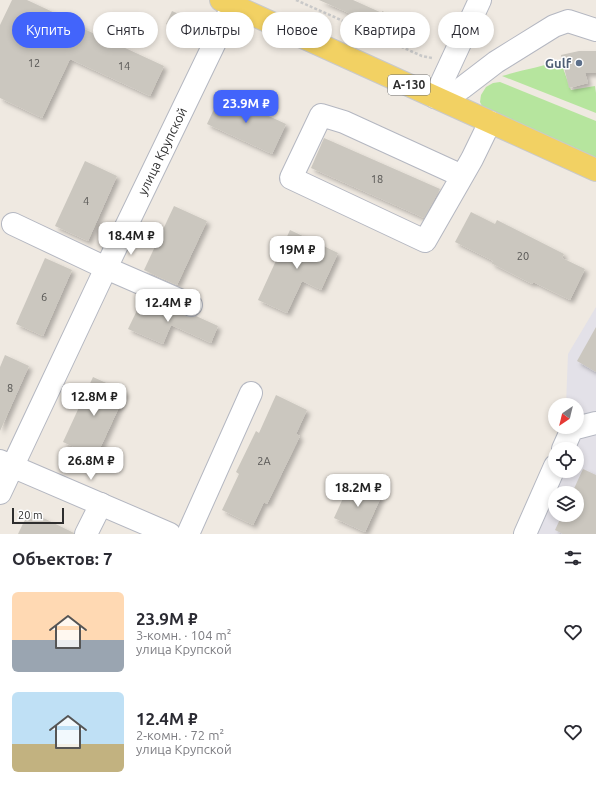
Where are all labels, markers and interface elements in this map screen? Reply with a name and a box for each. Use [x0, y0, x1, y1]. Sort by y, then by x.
chip: Купить [12, 12, 85, 48]
chip: Снять [93, 12, 158, 48]
chip: Фильтры [166, 12, 254, 48]
chip: Новое [262, 12, 332, 48]
chip: Квартира [340, 12, 430, 48]
chip: Дом [438, 12, 494, 48]
place label: Gulf [545, 56, 572, 70]
house number: 12 [28, 57, 40, 69]
marker: Gulf [574, 58, 584, 68]
house number: 14 [118, 60, 130, 72]
road number: А-130 [388, 75, 430, 95]
pin: 23.9M ₽ [209, 90, 283, 124]
text: 23.9M ₽ [222, 96, 270, 110]
street label: улица Крупской [135, 105, 189, 197]
house number: 18 [371, 173, 383, 185]
house number: 4 [83, 195, 89, 207]
pin: 18.4M ₽ [94, 222, 168, 256]
text: 18.4M ₽ [107, 228, 155, 242]
pin: 19M ₽ [269, 236, 325, 270]
text: 19M ₽ [279, 242, 315, 256]
house number: 20 [517, 250, 529, 262]
pin: 12.4M ₽ [131, 289, 205, 323]
house number: 6 [41, 291, 47, 303]
text: 12.4M ₽ [144, 295, 192, 309]
house number: 8 [7, 382, 13, 394]
pin: 12.8M ₽ [57, 383, 131, 417]
text: 12.8M ₽ [70, 389, 118, 403]
north arrow [548, 398, 584, 434]
map controls [548, 398, 584, 522]
button: locate [548, 442, 584, 478]
pin: 26.8M ₽ [54, 447, 128, 481]
text: 26.8M ₽ [67, 453, 115, 467]
house number: 2А [257, 455, 272, 467]
pin: 18.2M ₽ [321, 474, 395, 508]
text: 18.2M ₽ [334, 480, 382, 494]
button: layers [548, 486, 584, 522]
scale bar [12, 506, 64, 525]
text: 20 m [18, 509, 42, 521]
icon: filters [562, 547, 584, 569]
text: Объектов: 7 [12, 549, 112, 568]
icon: home [44, 608, 92, 656]
text: 23.9M ₽ [136, 609, 198, 628]
icon: heart [562, 621, 584, 643]
text: 3-комн. · 104 m² [136, 628, 231, 642]
text: улица Крупской [136, 642, 232, 656]
icon: home [44, 708, 92, 756]
text: 12.4M ₽ [136, 709, 198, 728]
icon: heart [562, 721, 584, 743]
text: 2-комн. · 72 m² [136, 728, 224, 742]
text: улица Крупской [136, 742, 232, 756]

